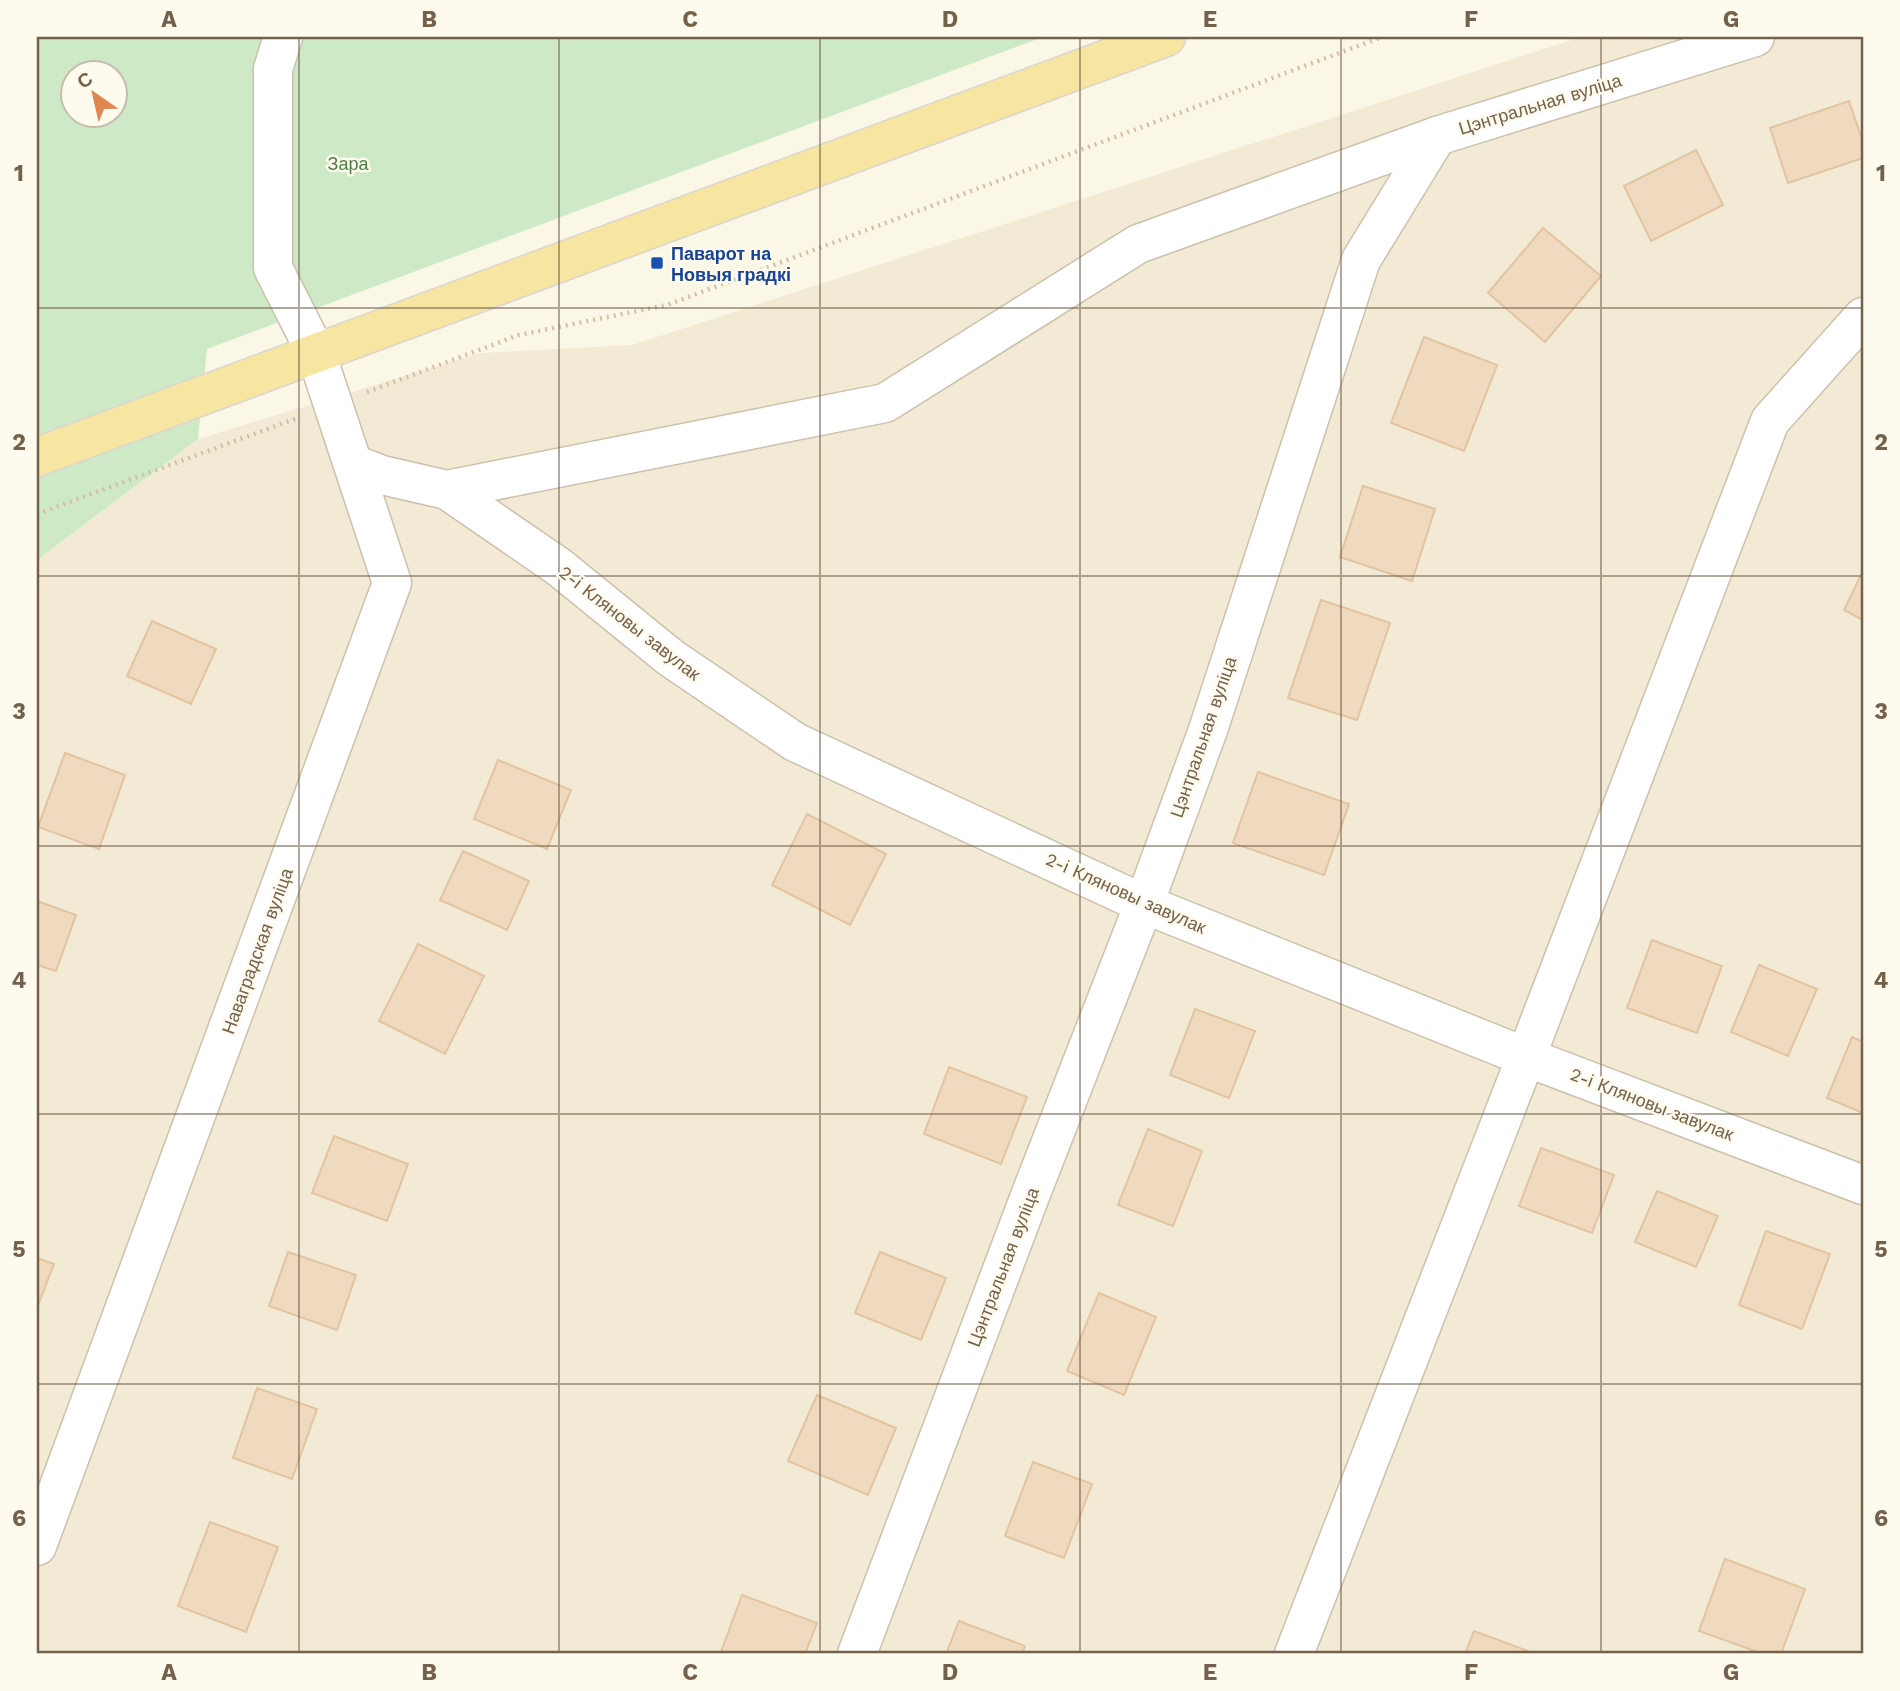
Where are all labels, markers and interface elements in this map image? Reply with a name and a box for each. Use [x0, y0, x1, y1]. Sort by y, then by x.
text: A [161, 6, 177, 33]
text: B [421, 6, 437, 33]
text: C [682, 6, 698, 33]
text: D [942, 6, 958, 33]
text: E [1203, 6, 1217, 33]
text: F [1464, 6, 1478, 33]
text: G [1723, 6, 1739, 33]
north arrow [60, 60, 130, 130]
text: С [73, 67, 97, 94]
street label: Цэнтральная вуліца [1456, 69, 1625, 139]
park label: Зара [328, 153, 369, 174]
text: 1 [14, 160, 24, 187]
text: 1 [1876, 160, 1886, 187]
place label: Паварот на Новыя градкі [671, 243, 791, 285]
marker: Паварот на Новыя градкі [649, 255, 665, 271]
text: 2 [12, 429, 26, 456]
text: 2 [1874, 429, 1888, 456]
street label: 2-і Кляновы завулак [555, 561, 705, 685]
street label: Цэнтральная вуліца [1166, 653, 1241, 820]
text: 3 [12, 698, 26, 725]
text: 3 [1874, 698, 1888, 725]
street label: 2-і Кляновы завулак [1043, 848, 1209, 938]
street label: Наваградская вуліца [217, 864, 297, 1037]
text: 4 [12, 967, 27, 994]
text: 4 [1874, 967, 1889, 994]
street label: 2-і Кляновы завулак [1567, 1063, 1737, 1145]
street label: Цэнтральная вуліца [963, 1183, 1043, 1350]
text: 5 [12, 1236, 26, 1263]
text: 5 [1874, 1236, 1888, 1263]
text: 6 [12, 1505, 26, 1532]
text: 6 [1874, 1505, 1888, 1532]
text: A [161, 1659, 177, 1686]
text: B [421, 1659, 437, 1686]
text: C [682, 1659, 698, 1686]
text: D [942, 1659, 958, 1686]
text: E [1203, 1659, 1217, 1686]
text: F [1464, 1659, 1478, 1686]
text: G [1723, 1659, 1739, 1686]

